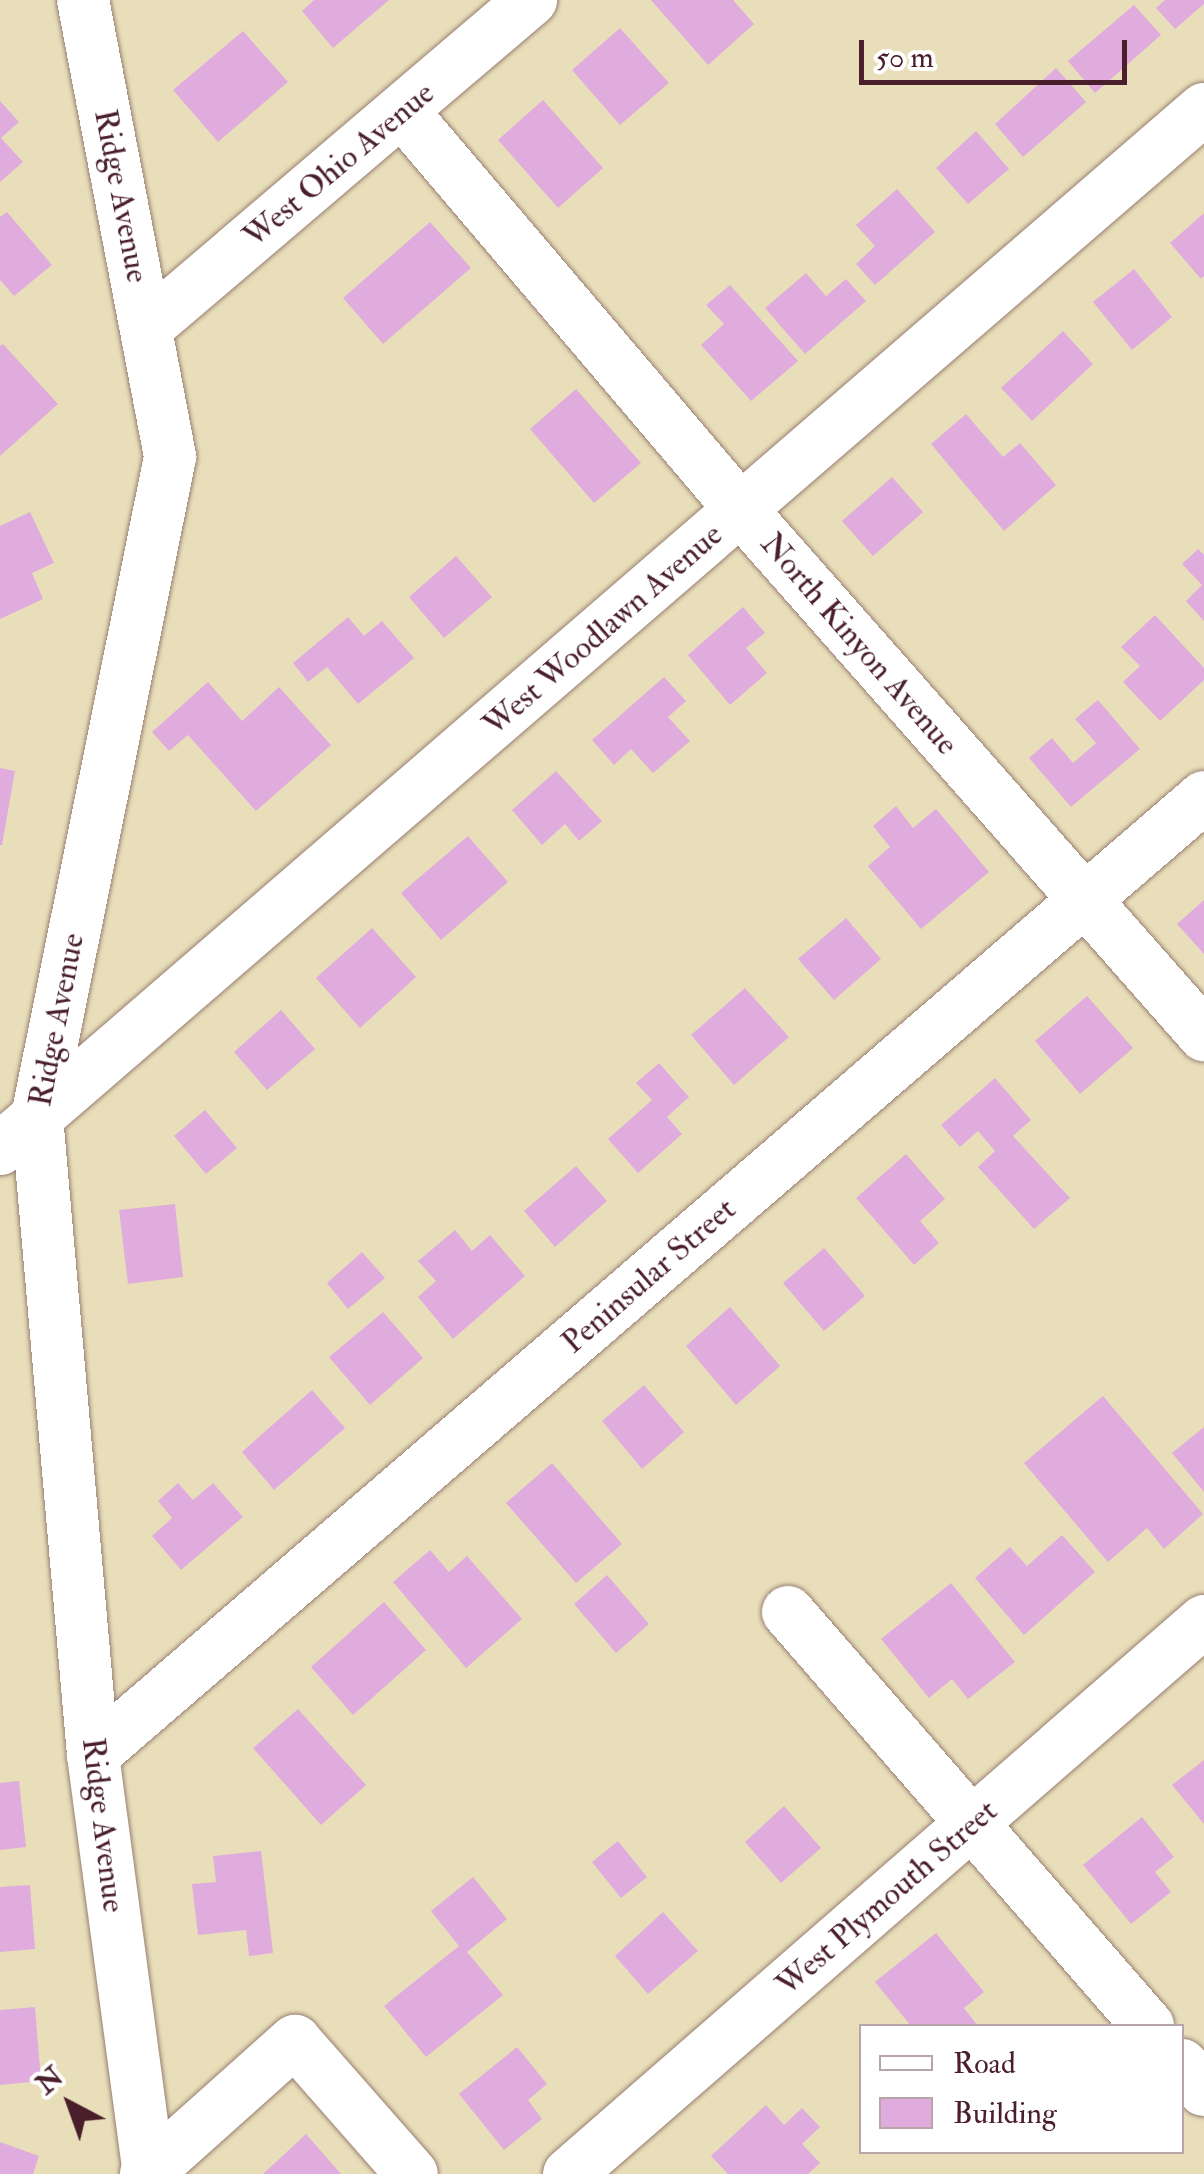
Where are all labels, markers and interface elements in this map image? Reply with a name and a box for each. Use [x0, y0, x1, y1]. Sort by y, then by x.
scale bar [864, 20, 1132, 82]
text: 50 m [876, 39, 934, 76]
street label: West Ohio Avenue [236, 74, 442, 256]
street label: Ridge Avenue [85, 106, 157, 286]
street label: West Woodlawn Avenue [476, 516, 730, 744]
street label: North Kinyon Avenue [752, 525, 966, 763]
street label: Ridge Avenue [21, 930, 93, 1110]
street label: Peninsular Street [554, 1190, 744, 1362]
street label: Ridge Avenue [73, 1736, 133, 1914]
street label: West Plymouth Street [769, 1792, 1005, 2004]
legend [859, 2024, 1184, 2154]
text: Road [953, 2045, 1016, 2082]
north arrow [20, 2054, 120, 2154]
text: N [29, 2060, 71, 2102]
text: Building [953, 2095, 1057, 2132]

